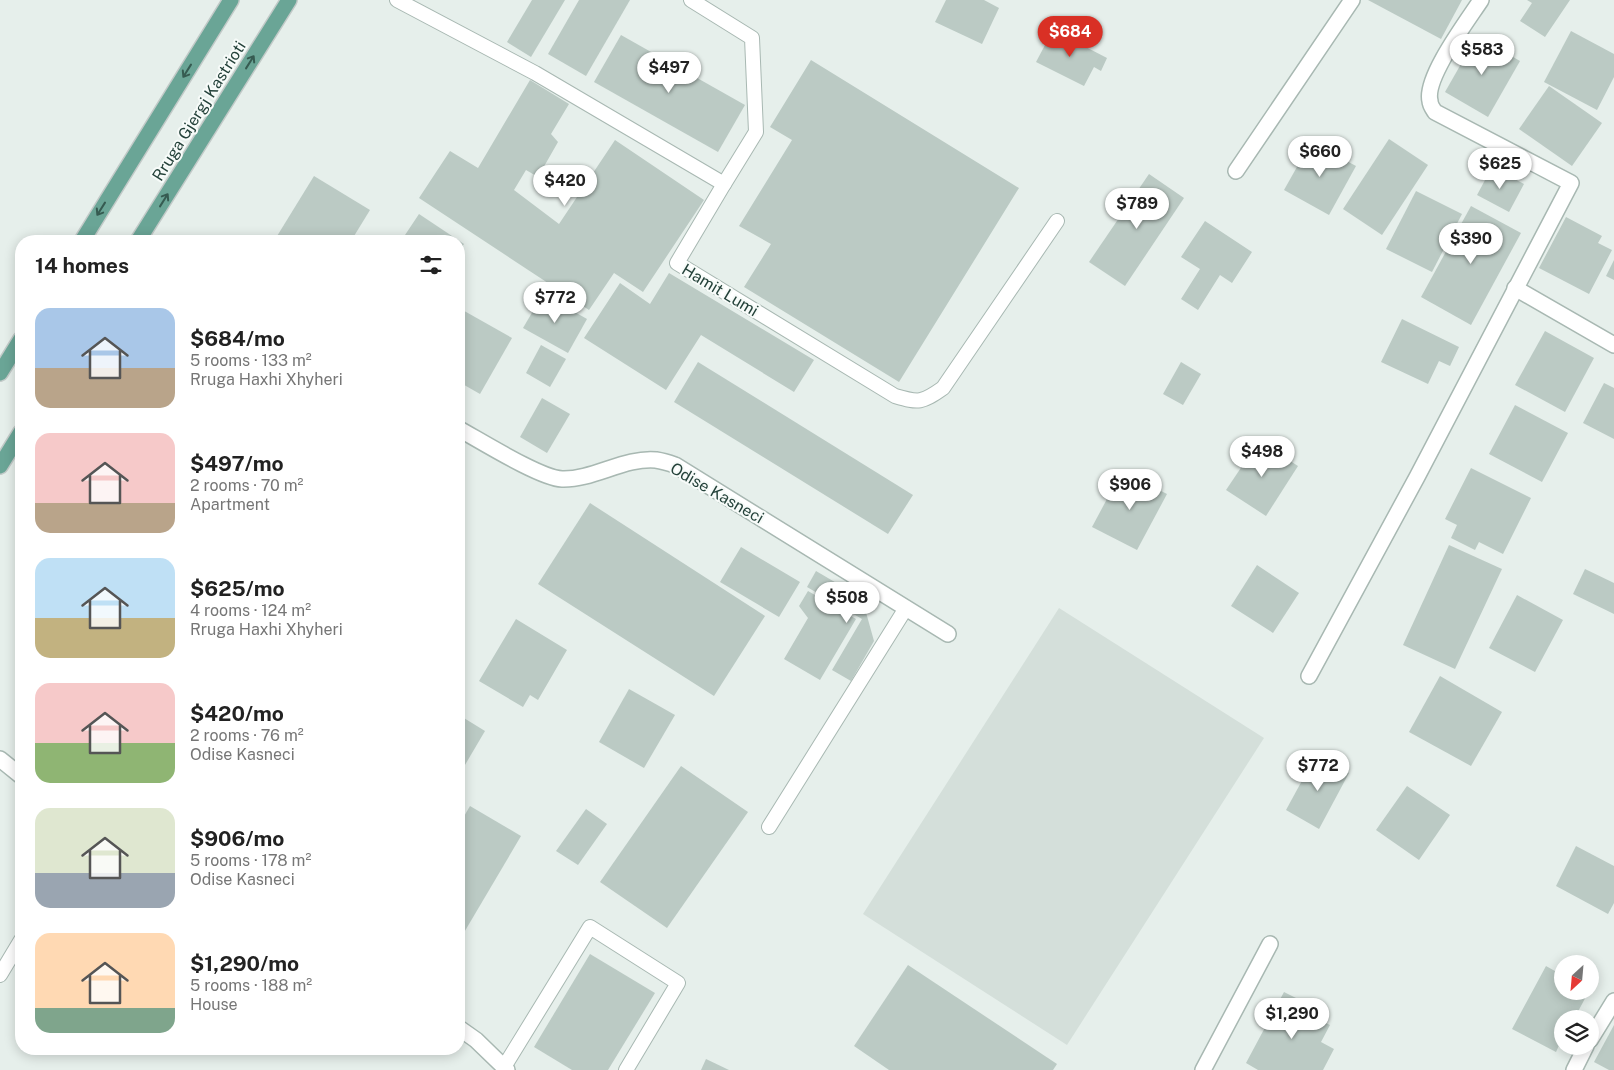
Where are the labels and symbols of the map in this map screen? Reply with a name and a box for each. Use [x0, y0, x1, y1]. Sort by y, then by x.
pin: $684 [1040, 15, 1100, 58]
pin: $583 [1452, 34, 1512, 76]
street label: Rruga Gjergj Kastrioti [148, 38, 250, 184]
pin: $497 [639, 52, 699, 94]
one-way arrow [246, 56, 256, 70]
one-way arrow [181, 64, 191, 78]
pin: $660 [1290, 136, 1350, 178]
pin: $625 [1470, 148, 1530, 190]
pin: $420 [535, 164, 595, 207]
pin: $789 [1107, 188, 1167, 230]
one-way arrow [159, 193, 169, 207]
one-way arrow [96, 202, 106, 216]
pin: $390 [1441, 222, 1501, 265]
street label: Hamit Lumi [678, 260, 762, 320]
pin: $772 [525, 282, 585, 324]
pin: $498 [1232, 436, 1292, 478]
street label: Odise Kasneci [667, 459, 767, 527]
pin: $906 [1100, 468, 1160, 511]
pin: $508 [817, 582, 877, 624]
pin: $772 [1288, 750, 1348, 792]
north arrow [1554, 955, 1599, 1000]
pin: $1,290 [1251, 998, 1333, 1040]

